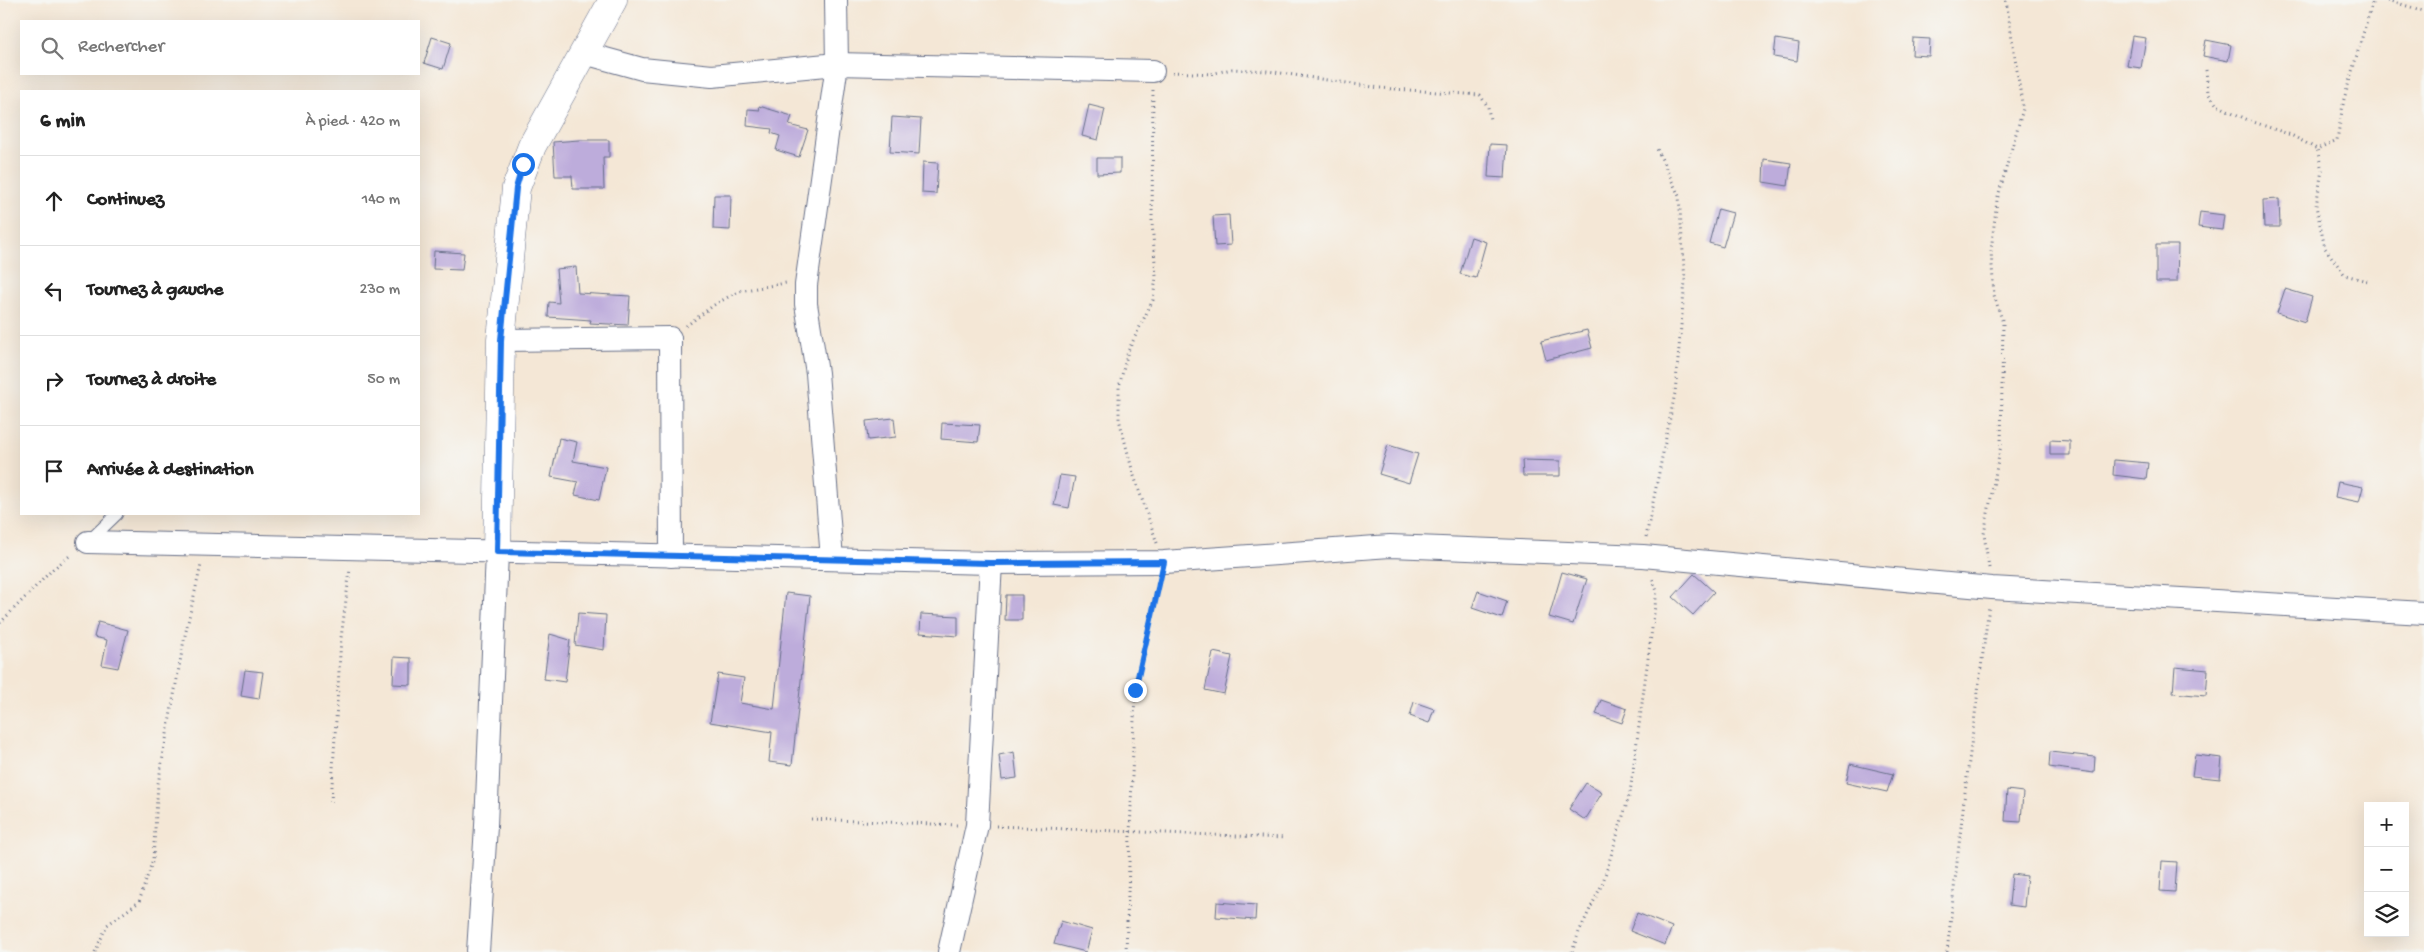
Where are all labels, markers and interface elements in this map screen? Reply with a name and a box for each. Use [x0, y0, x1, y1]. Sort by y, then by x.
search box [20, 20, 420, 75]
icon: search [38, 34, 66, 62]
text: Rechercher [78, 36, 164, 59]
text: 6 min [40, 110, 85, 135]
text: À pied · 420 m [306, 113, 400, 132]
route start [512, 153, 535, 176]
icon: ahead [40, 187, 68, 215]
text: Continuez [87, 189, 164, 212]
text: 140 m [362, 191, 400, 210]
icon: left [40, 277, 68, 305]
text: Tournez à gauche [87, 279, 223, 302]
text: 230 m [360, 281, 400, 300]
icon: right [40, 367, 68, 395]
text: Tournez à droite [87, 369, 216, 392]
text: 50 m [367, 371, 400, 390]
icon: arrive [40, 457, 68, 485]
text: Arrivée à destination [87, 459, 253, 482]
route end [1124, 679, 1147, 702]
map controls [2364, 802, 2409, 937]
button: + [2364, 802, 2409, 847]
button: − [2364, 847, 2409, 892]
button: layers [2364, 892, 2409, 937]

